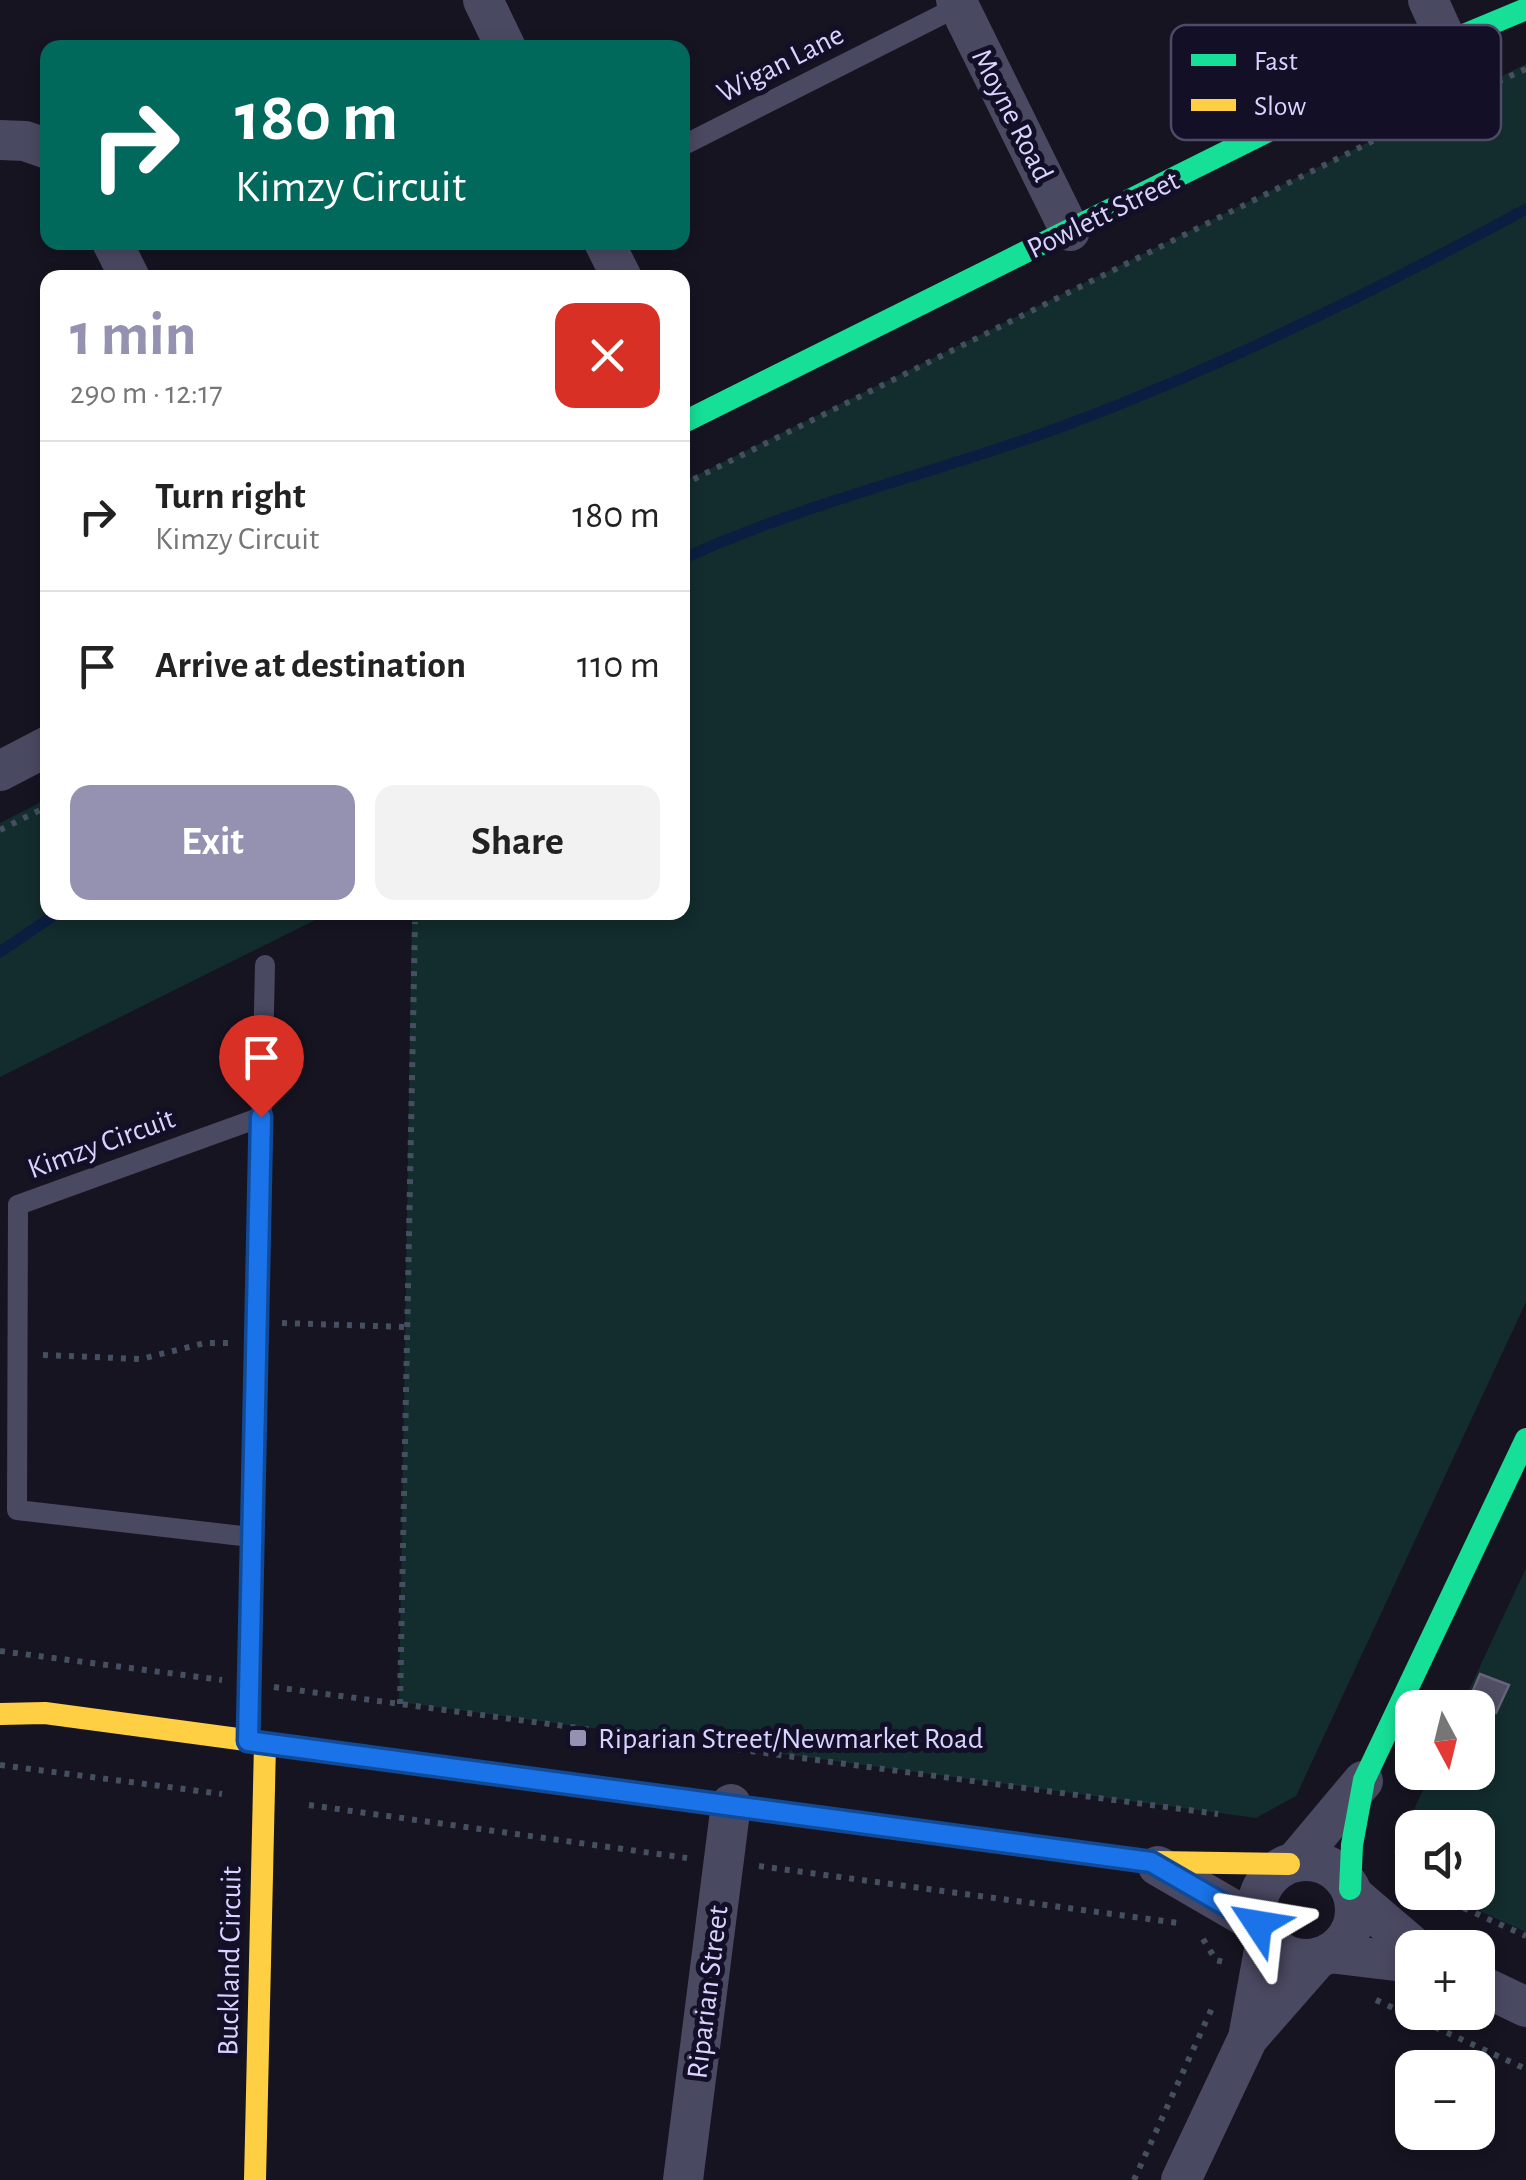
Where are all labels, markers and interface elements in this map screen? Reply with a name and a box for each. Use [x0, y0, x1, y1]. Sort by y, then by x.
street label: Wigan Lane [712, 19, 849, 108]
legend [1171, 25, 1501, 140]
street label: Moyne Road [966, 44, 1058, 186]
text: Fast [1254, 48, 1298, 76]
icon: right [70, 80, 200, 210]
text: 180 m [235, 83, 398, 153]
text: Slow [1254, 93, 1306, 121]
text: Kimzy Circuit [235, 165, 466, 210]
street label: Powlett Street [1023, 165, 1184, 265]
button: close [555, 303, 660, 408]
text: 1 min [70, 306, 196, 366]
text: 290 m · 12:17 [70, 377, 223, 409]
text: Turn right [155, 478, 305, 516]
icon: right [70, 489, 125, 544]
text: 180 m [572, 497, 660, 535]
text: Kimzy Circuit [155, 523, 319, 555]
icon: arrive [70, 639, 125, 694]
text: Arrive at destination [155, 647, 466, 685]
text: 110 m [577, 647, 660, 685]
button: Exit [70, 785, 355, 900]
button: Share [375, 785, 660, 900]
pin [219, 1015, 304, 1118]
icon: arrive [234, 1030, 289, 1085]
street label: Kimzy Circuit [24, 1103, 179, 1184]
north arrow [1395, 1690, 1495, 1790]
map controls [1395, 1690, 1495, 2150]
place label: Riparian Street/Newmarket Road [598, 1724, 983, 1754]
marker: Riparian Street/Newmarket Road [567, 1727, 589, 1749]
button: sound [1395, 1810, 1495, 1910]
street label: Buckland Circuit [213, 1865, 247, 2056]
position arrow [1206, 1872, 1310, 1976]
street label: Riparian Street [682, 1903, 734, 2080]
button: + [1395, 1930, 1495, 2030]
button: − [1395, 2050, 1495, 2150]

